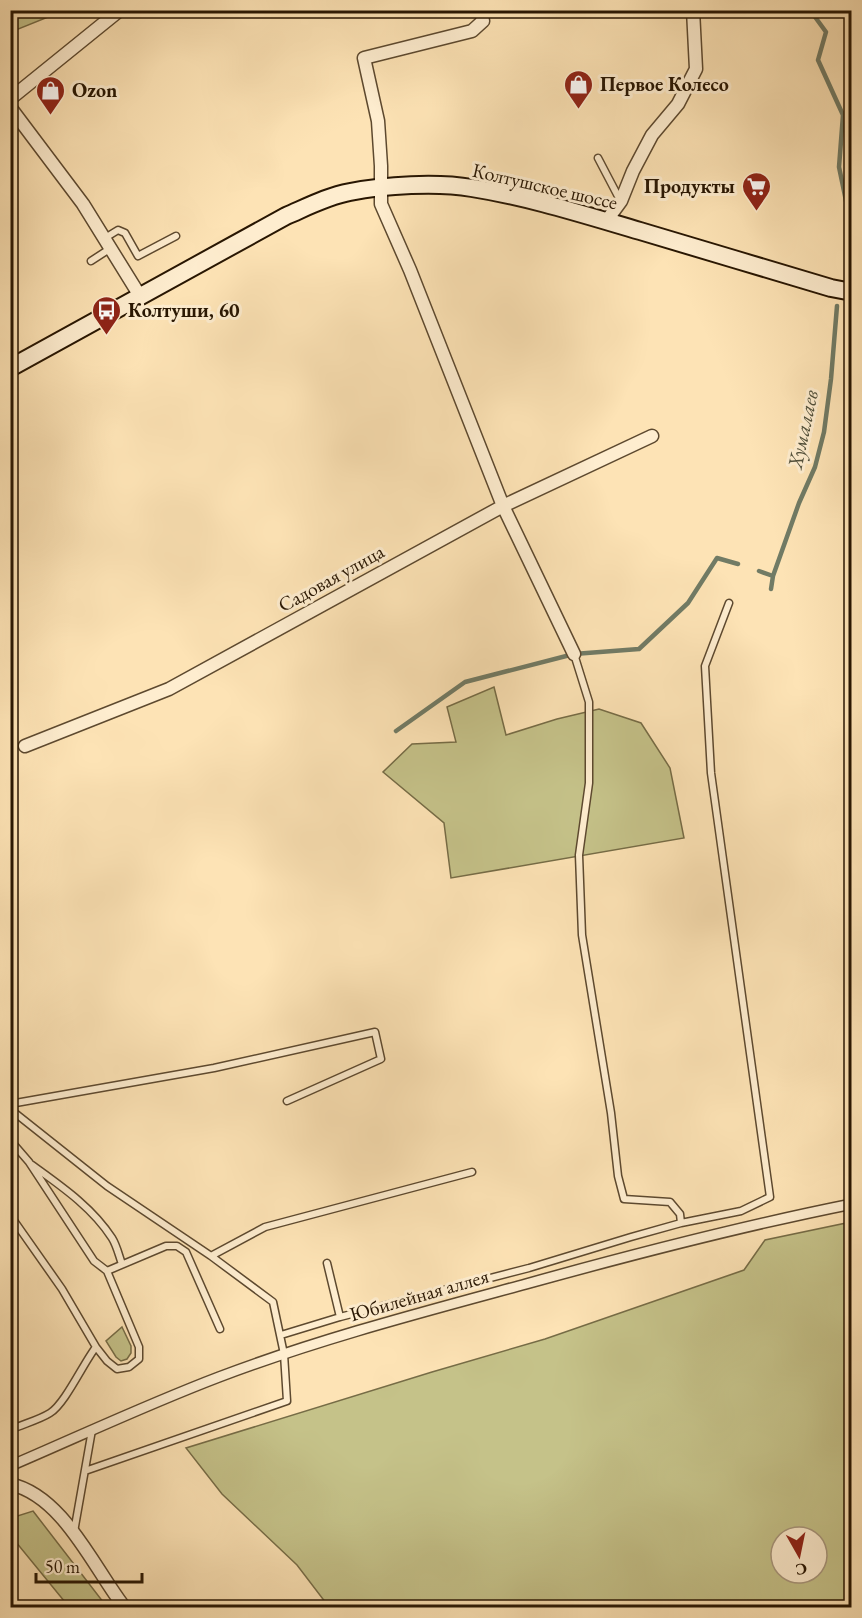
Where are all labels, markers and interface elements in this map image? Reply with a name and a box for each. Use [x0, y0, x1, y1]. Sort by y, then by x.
shop icon: Первое Колесо [563, 68, 595, 110]
place label: Первое Колесо [600, 71, 729, 97]
shop icon: Ozon [35, 74, 67, 116]
place label: Ozon [72, 77, 117, 103]
street label: Колтушское шоссе [470, 157, 620, 215]
supermarket icon: Продукты [740, 170, 772, 212]
place label: Продукты [644, 173, 735, 199]
bus stop icon: Колтуши, 60 [91, 294, 123, 336]
place label: Колтуши, 60 [128, 297, 240, 323]
water label: Хумалаев [781, 387, 824, 473]
street label: Садовая улица [273, 538, 389, 618]
street label: Юбилейная аллея [346, 1263, 492, 1327]
north arrow [769, 1525, 829, 1585]
scale bar [36, 1546, 142, 1584]
text: 50 m [45, 1555, 80, 1578]
text: С [794, 1558, 809, 1581]

